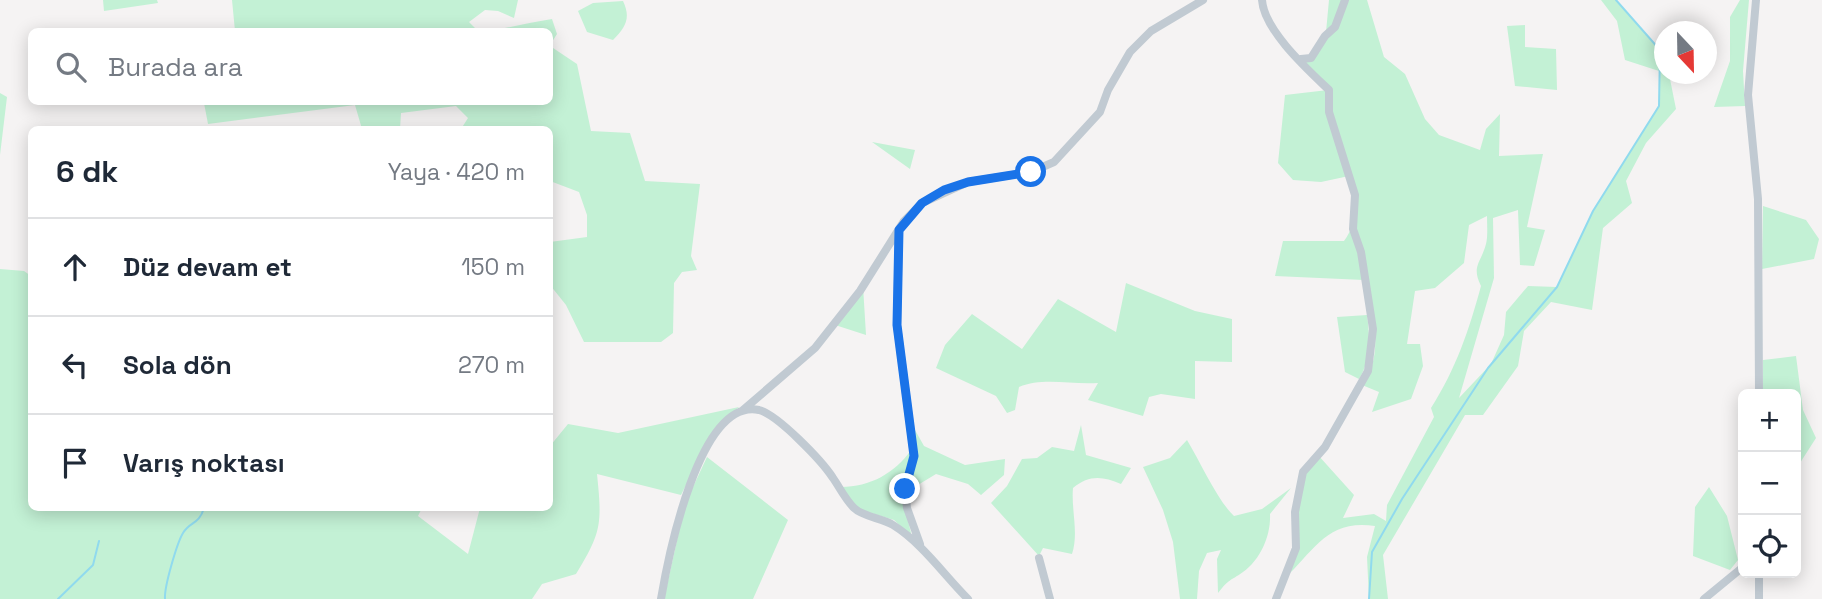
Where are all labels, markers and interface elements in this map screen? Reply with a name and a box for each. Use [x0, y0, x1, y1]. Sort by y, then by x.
north arrow [1654, 21, 1717, 84]
search box [28, 28, 553, 105]
icon: search [52, 48, 90, 86]
text: Burada ara [108, 50, 243, 84]
text: 6 dk [56, 152, 118, 191]
route start [1015, 156, 1046, 187]
text: Yaya · 420 m [388, 157, 525, 187]
icon: ahead [56, 248, 94, 286]
text: Düz devam et [123, 250, 292, 284]
text: 150 m [461, 252, 525, 282]
icon: left [56, 346, 94, 384]
text: Sola dön [123, 348, 232, 382]
text: 270 m [458, 350, 525, 380]
map controls [1738, 389, 1801, 578]
button: + [1738, 389, 1801, 452]
icon: arrive [56, 444, 94, 482]
text: Varış noktası [123, 446, 285, 480]
button: − [1738, 452, 1801, 515]
route end [889, 473, 920, 504]
button: locate [1738, 515, 1801, 578]

